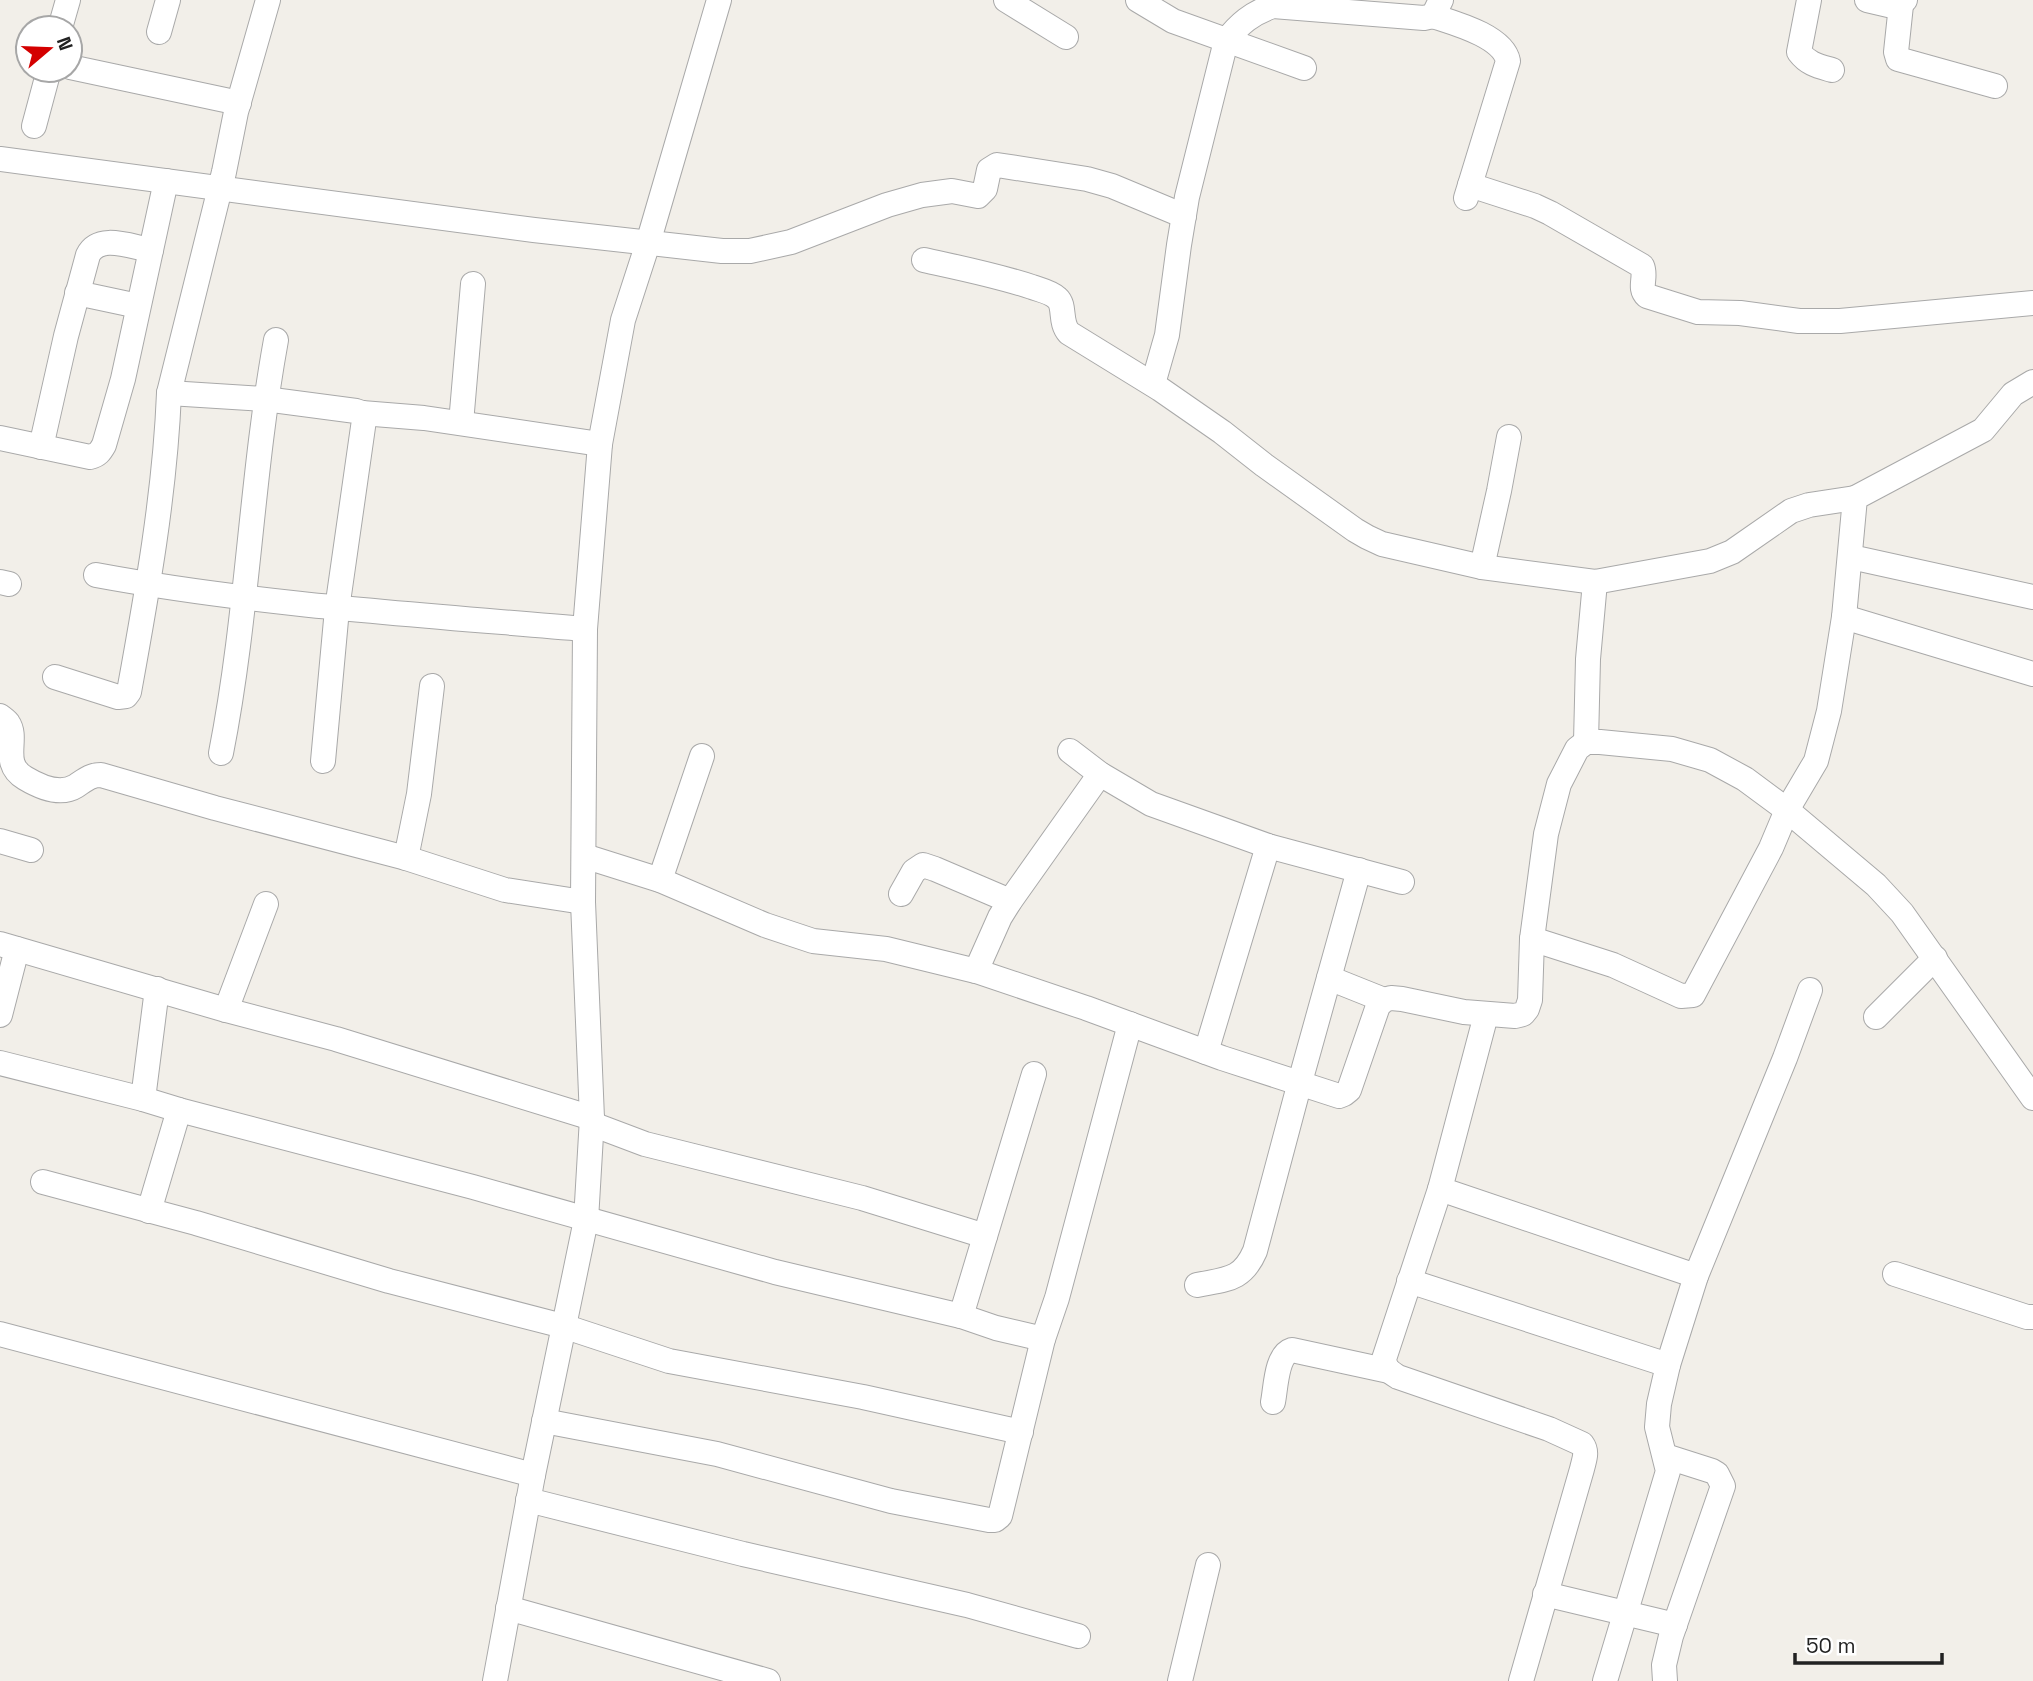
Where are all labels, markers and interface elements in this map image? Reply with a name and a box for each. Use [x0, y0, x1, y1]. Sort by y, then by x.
north arrow [14, 14, 84, 84]
text: N [51, 34, 78, 54]
scale bar [1795, 1622, 1942, 1666]
text: 50 m [1806, 1632, 1856, 1659]

